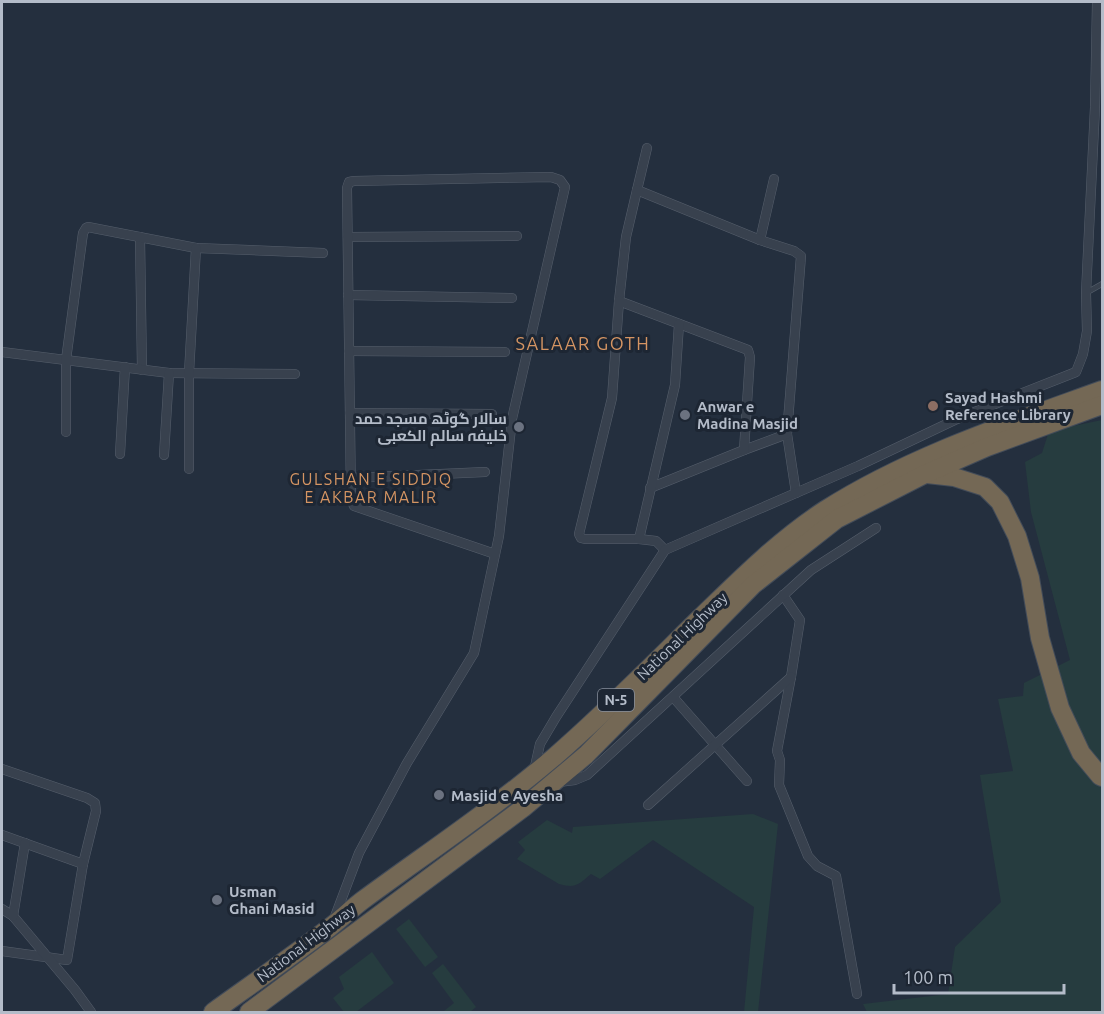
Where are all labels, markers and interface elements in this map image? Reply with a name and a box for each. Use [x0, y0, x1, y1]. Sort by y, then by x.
district label: SALAAR GOTH [516, 333, 650, 353]
place label: Sayad Hashmi Reference Library [945, 389, 1071, 423]
place label: Anwar e Madina Masjid [697, 398, 798, 432]
marker: Sayad Hashmi Reference Library [926, 399, 940, 413]
marker: Anwar e Madina Masjid [678, 408, 692, 422]
place label: سالار گوٹھ مسجد حمد خلیفہ سالم الکعبی [355, 410, 507, 446]
marker: سالار گوٹھ مسجد حمد خلیفہ سالم الکعبی [512, 420, 526, 434]
district label: GULSHAN E SIDDIQ E AKBAR MALIR [289, 470, 453, 506]
street label: National Highway [634, 589, 730, 683]
road number: N-5 [598, 689, 634, 711]
place label: Masjid e Ayesha [451, 787, 563, 804]
marker: Masjid e Ayesha [432, 788, 446, 802]
place label: Usman Ghani Masid [229, 883, 315, 917]
marker: Usman Ghani Masid [210, 893, 224, 907]
street label: National Highway [254, 901, 358, 985]
scale bar [894, 957, 1064, 995]
text: 100 m [903, 967, 953, 987]

